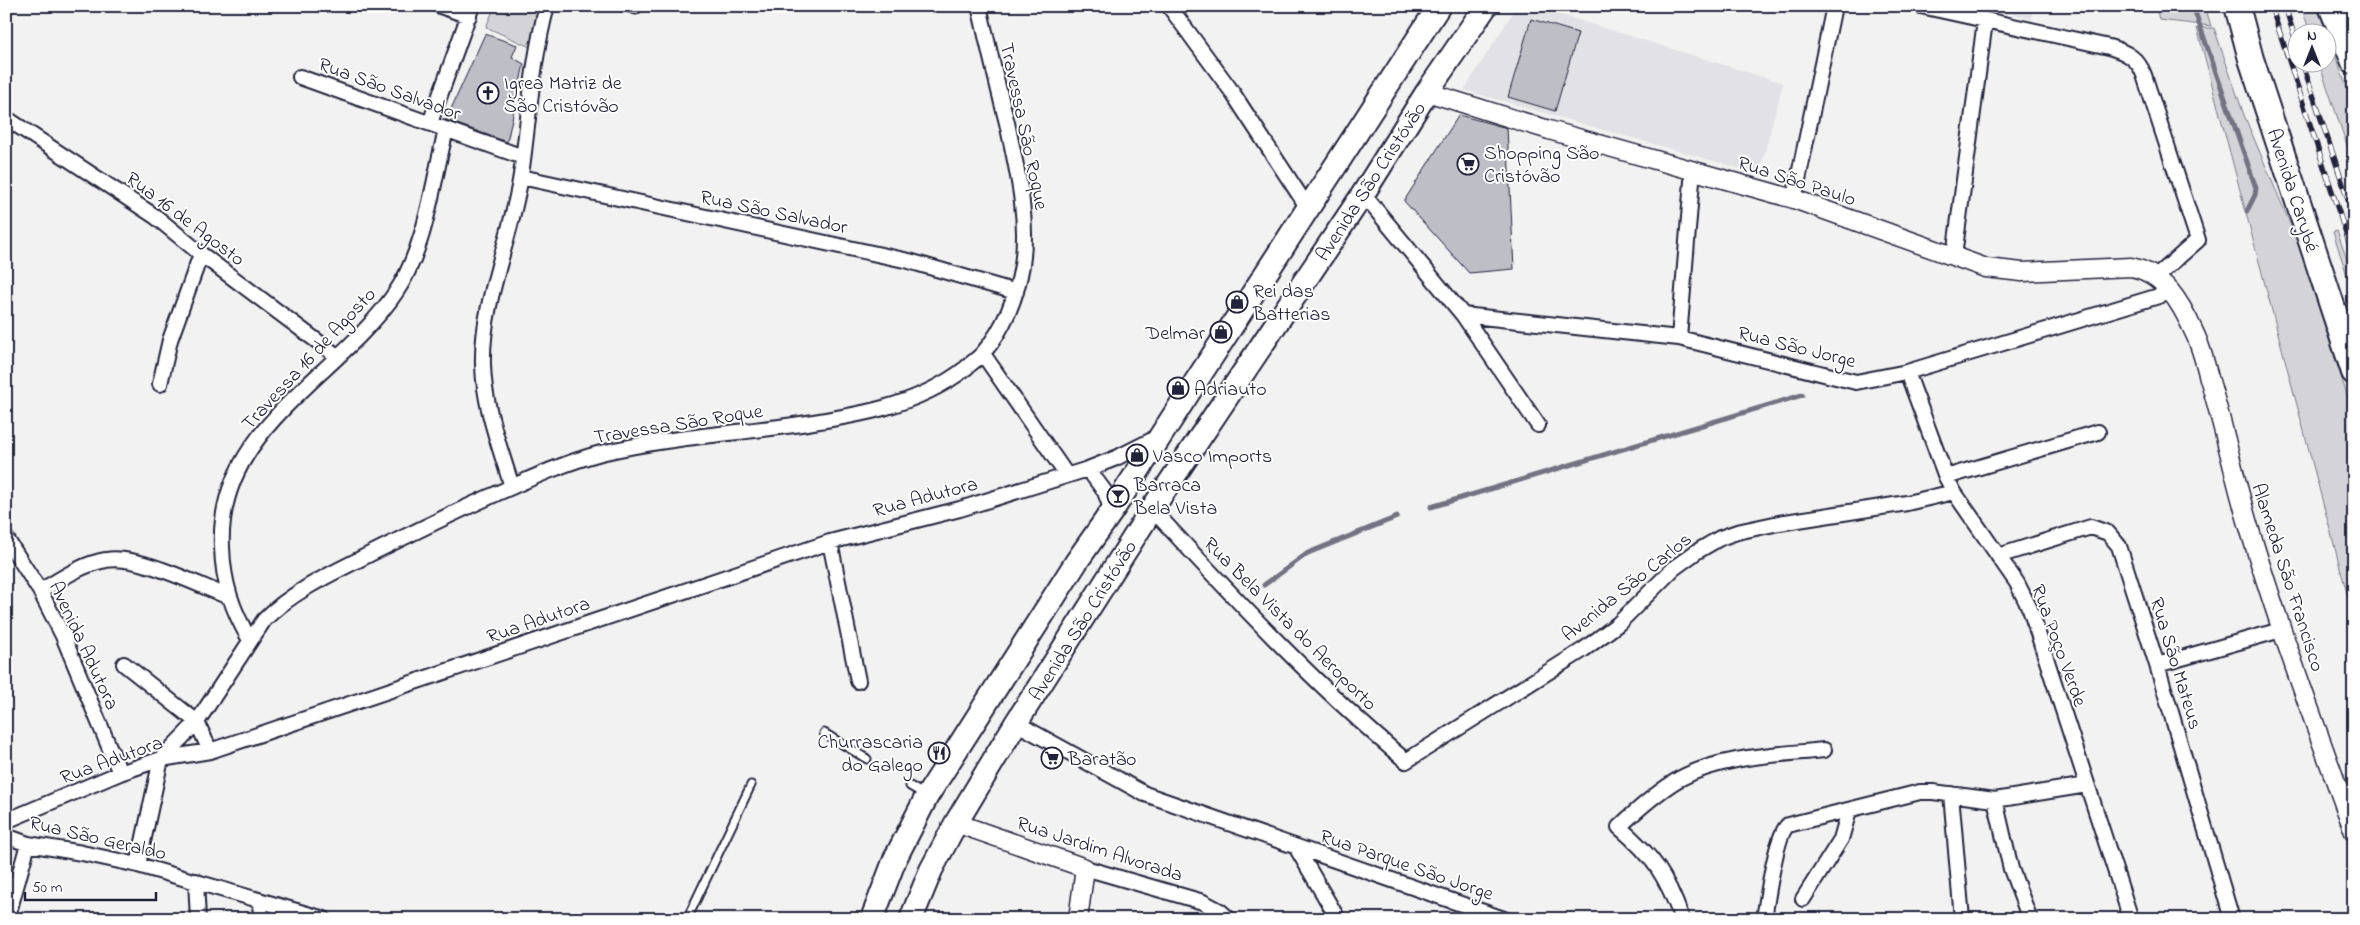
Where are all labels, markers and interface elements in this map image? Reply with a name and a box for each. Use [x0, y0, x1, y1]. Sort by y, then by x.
north arrow [2288, 22, 2338, 72]
text: N [2307, 26, 2317, 47]
street label: Travessa São Roque [991, 40, 1054, 213]
street label: Rua São Salvador [314, 51, 465, 130]
place label: Igrea Matriz de São Cristóvão [504, 70, 622, 122]
church icon: Igrea Matriz de São Cristóvão [476, 81, 500, 105]
street label: Avenida São Cristóvão [1310, 97, 1435, 268]
street label: Avenida Carybé [2258, 125, 2325, 256]
place label: Shopping São Cristóvão [1484, 140, 1599, 192]
street label: Rua São Paulo [1733, 150, 1859, 215]
supermarket icon: Shopping São Cristóvão [1456, 152, 1480, 176]
street label: Rua 16 de Agosto [118, 165, 250, 275]
street label: Rua São Salvador [697, 184, 851, 243]
place label: Rei das Batterias [1252, 278, 1330, 330]
street label: Travessa 16 de Agosto [236, 282, 385, 438]
shop icon: Rei das Batterias [1225, 290, 1249, 314]
place label: Delmar [1144, 320, 1206, 349]
shop icon: Delmar [1209, 320, 1233, 344]
street label: Rua São Jorge [1734, 320, 1859, 378]
shop icon: Adriauto [1166, 376, 1190, 400]
place label: Adriauto [1194, 376, 1267, 405]
street label: Travessa São Roque [592, 398, 765, 453]
shop icon: Vasco Imports [1125, 443, 1149, 467]
place label: Vasco Imports [1152, 443, 1272, 472]
street label: Rua Adutora [870, 471, 981, 526]
place label: Barraca Bela Vista [1133, 472, 1217, 524]
street label: Alameda São Francisco [2242, 480, 2331, 676]
bar icon: Barraca Bela Vista [1106, 484, 1130, 508]
street label: Avenida São Carlos [1556, 526, 1699, 650]
street label: Rua Bela Vista do Aeroporto [1196, 531, 1383, 718]
street label: Avenida São Cristóvão [1023, 535, 1145, 707]
street label: Avenida Adutora [40, 577, 125, 715]
street label: Rua Poço Verde [2022, 581, 2093, 711]
street label: Rua Adutora [483, 590, 594, 653]
street label: Rua São Mateus [2141, 594, 2208, 733]
street label: Rua Adutora [56, 729, 167, 793]
place label: Churrascaria do Galego [817, 729, 923, 782]
restaurant icon: Churrascaria do Galego [927, 741, 951, 765]
supermarket icon: Baratão [1040, 746, 1064, 770]
place label: Baratão [1067, 746, 1137, 775]
street label: Rua São Geraldo [26, 810, 169, 869]
street label: Rua Jardim Alvorada [1012, 810, 1186, 891]
street label: Rua Parque São Jorge [1315, 823, 1497, 911]
scale bar [25, 870, 156, 902]
text: 50 m [32, 877, 63, 899]

